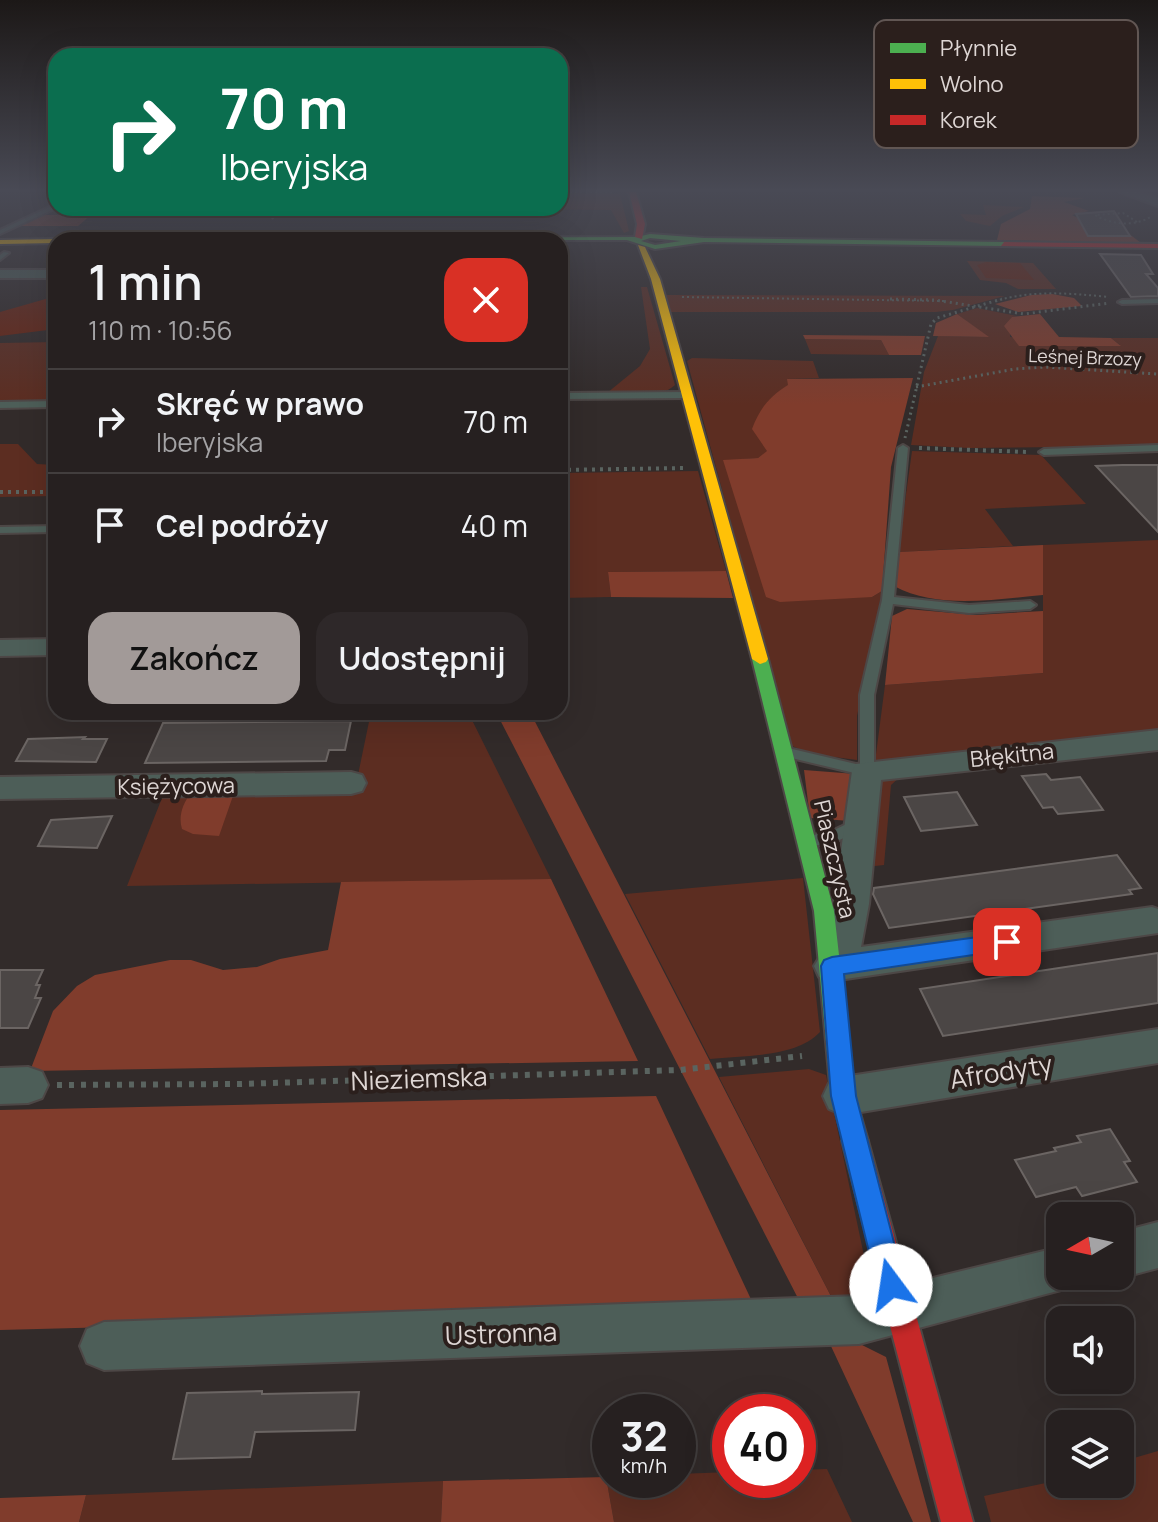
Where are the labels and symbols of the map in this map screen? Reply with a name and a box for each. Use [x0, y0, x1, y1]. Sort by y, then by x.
legend [874, 20, 1138, 148]
text: Płynnie [940, 33, 1017, 63]
text: Wolno [940, 69, 1003, 99]
text: Korek [940, 105, 998, 135]
street label: Leśnej Brzozy [1028, 343, 1143, 371]
street label: Błękitna [968, 736, 1056, 774]
street label: Księżycowa [117, 770, 235, 802]
street label: Piaszczysta [807, 797, 863, 921]
pin [973, 908, 1041, 976]
street label: Afrodyty [947, 1045, 1055, 1097]
street label: Nieziemska [350, 1058, 488, 1098]
north arrow [1046, 1202, 1134, 1290]
position arrow [849, 1243, 933, 1327]
street label: Ustronna [444, 1313, 558, 1353]
speed limit sign: 40 [712, 1394, 816, 1498]

